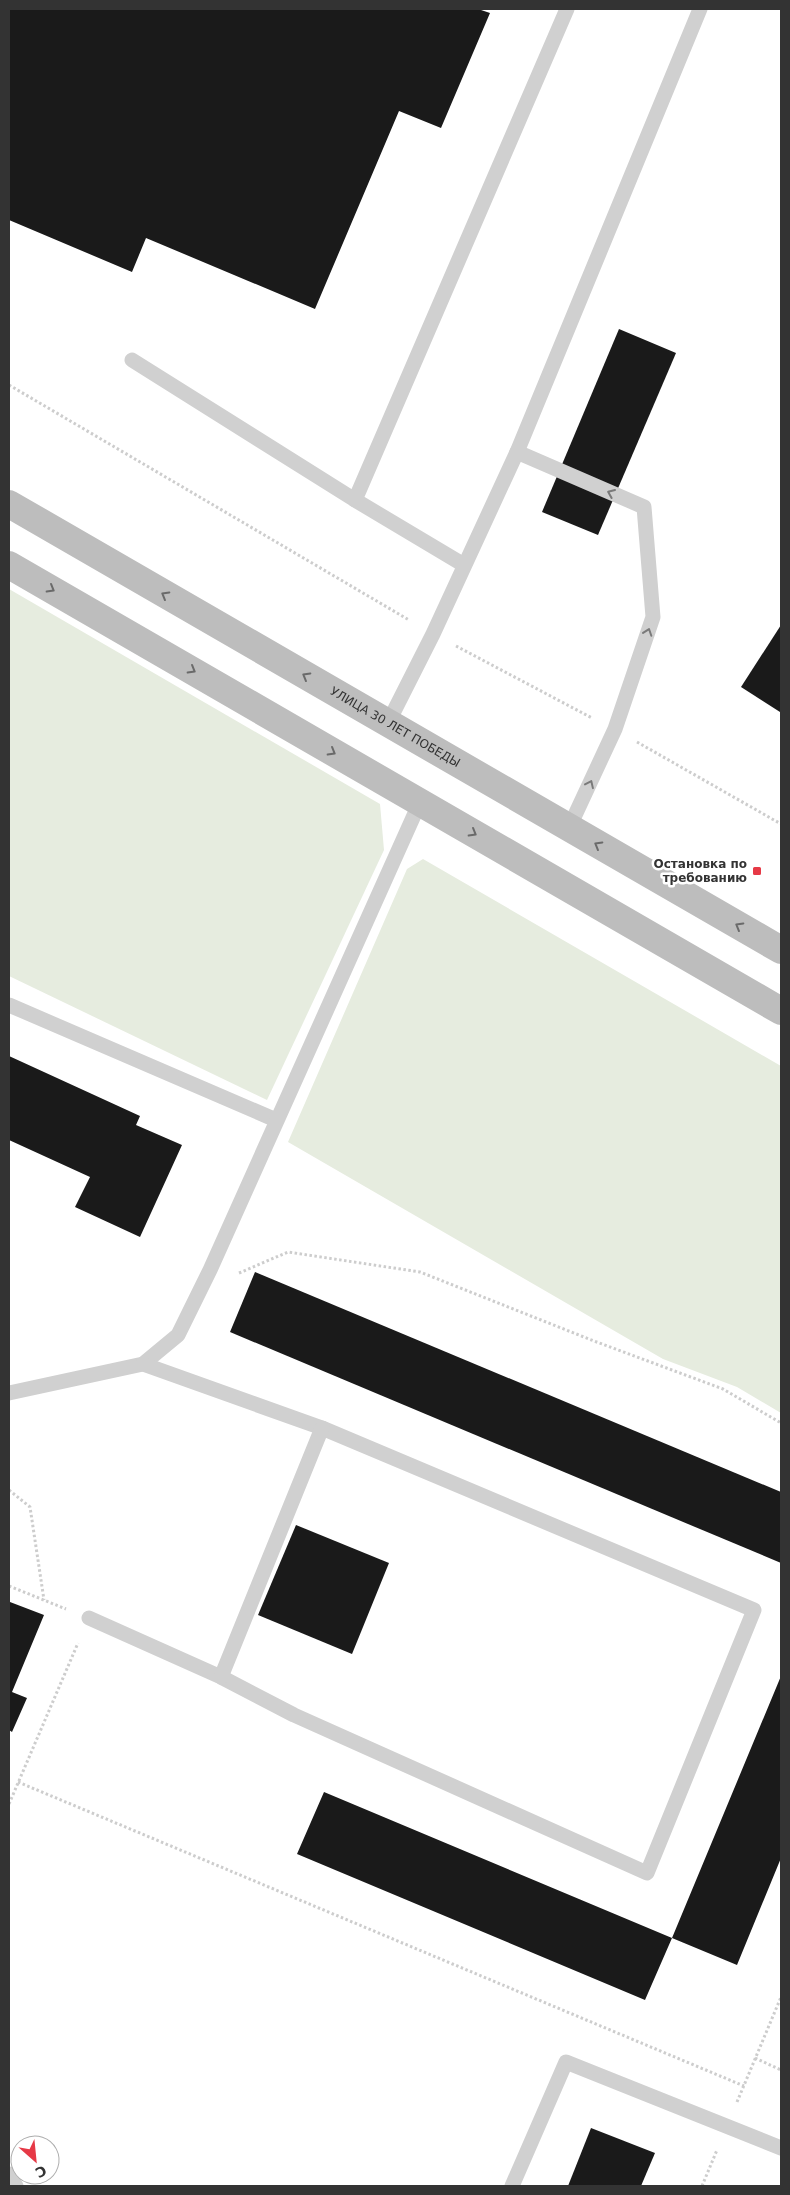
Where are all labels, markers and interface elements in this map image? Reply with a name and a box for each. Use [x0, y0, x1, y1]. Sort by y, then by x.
one-way arrow [607, 488, 616, 499]
one-way arrow [46, 583, 55, 593]
one-way arrow [162, 591, 171, 601]
one-way arrow [642, 628, 652, 637]
one-way arrow [186, 664, 195, 674]
one-way arrow [302, 672, 311, 682]
street label: УЛИЦА 30 ЛЕТ ПОБЕДЫ [328, 684, 463, 770]
one-way arrow [327, 745, 336, 755]
one-way arrow [583, 780, 593, 789]
one-way arrow [468, 827, 477, 837]
one-way arrow [595, 841, 604, 851]
place label: Остановка по требованию [654, 857, 747, 885]
marker: Остановка по требованию [751, 865, 763, 877]
one-way arrow [735, 922, 744, 932]
north arrow [10, 2135, 60, 2185]
text: С [33, 2162, 49, 2181]

